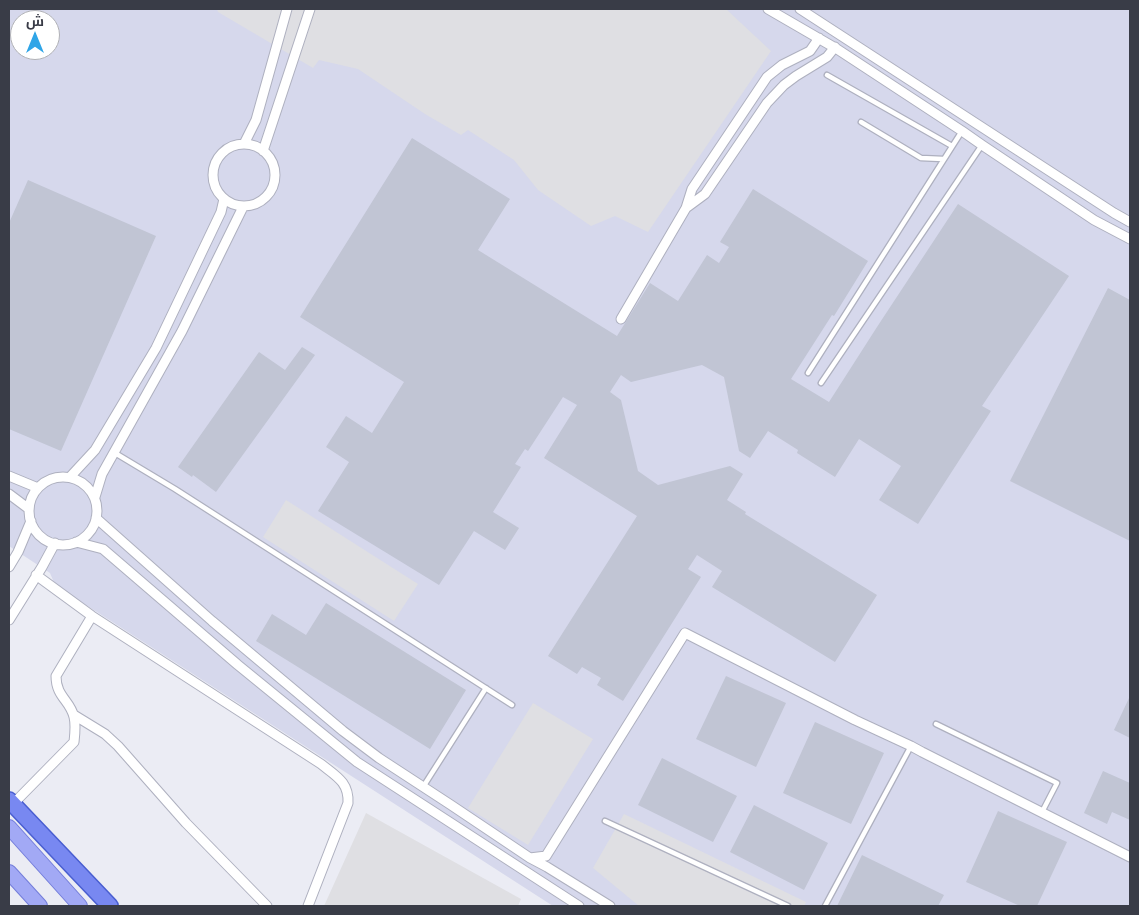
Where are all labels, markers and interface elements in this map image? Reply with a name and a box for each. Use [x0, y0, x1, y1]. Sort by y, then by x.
north arrow [10, 10, 60, 60]
text: ش [26, 13, 44, 29]

